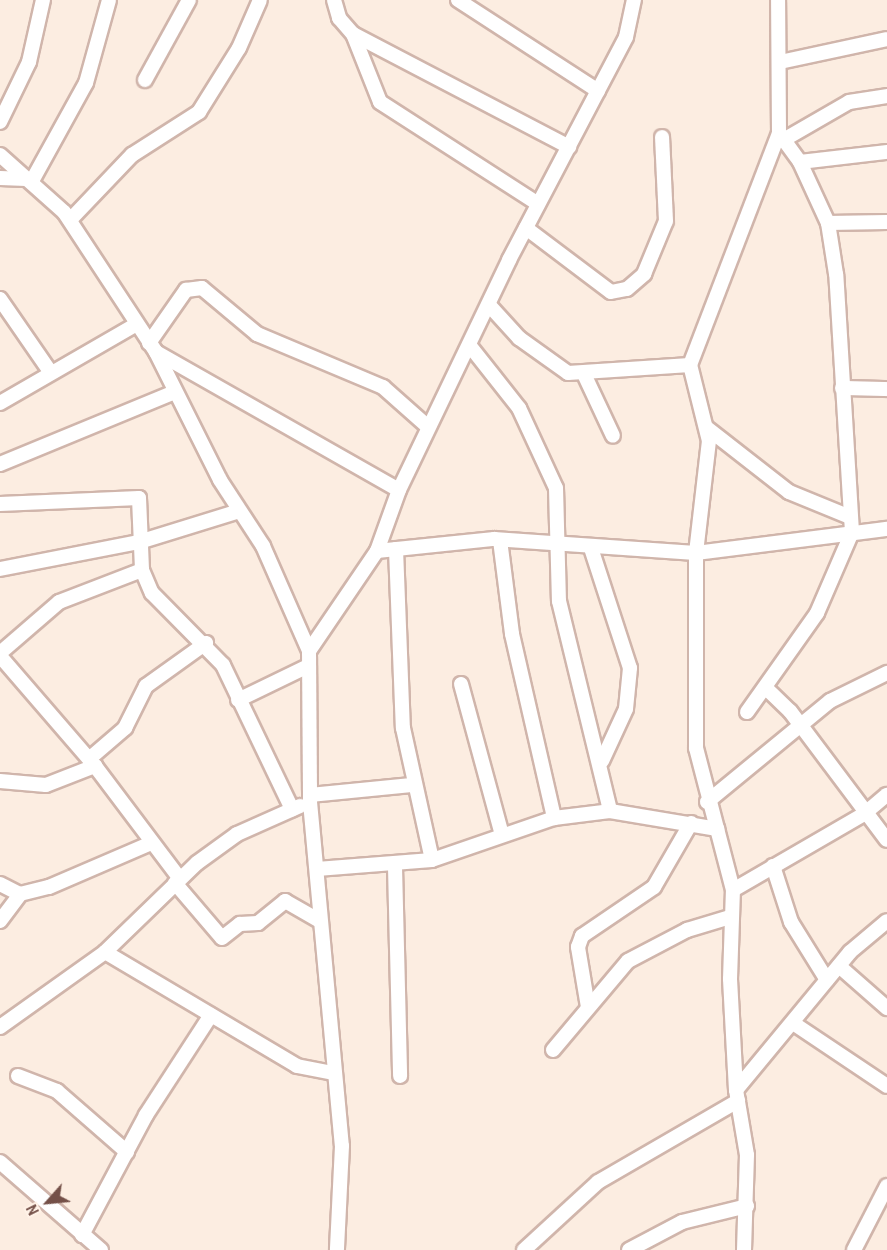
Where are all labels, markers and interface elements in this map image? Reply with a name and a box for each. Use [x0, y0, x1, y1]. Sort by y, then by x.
north arrow [18, 1172, 78, 1232]
text: N [20, 1201, 44, 1219]

